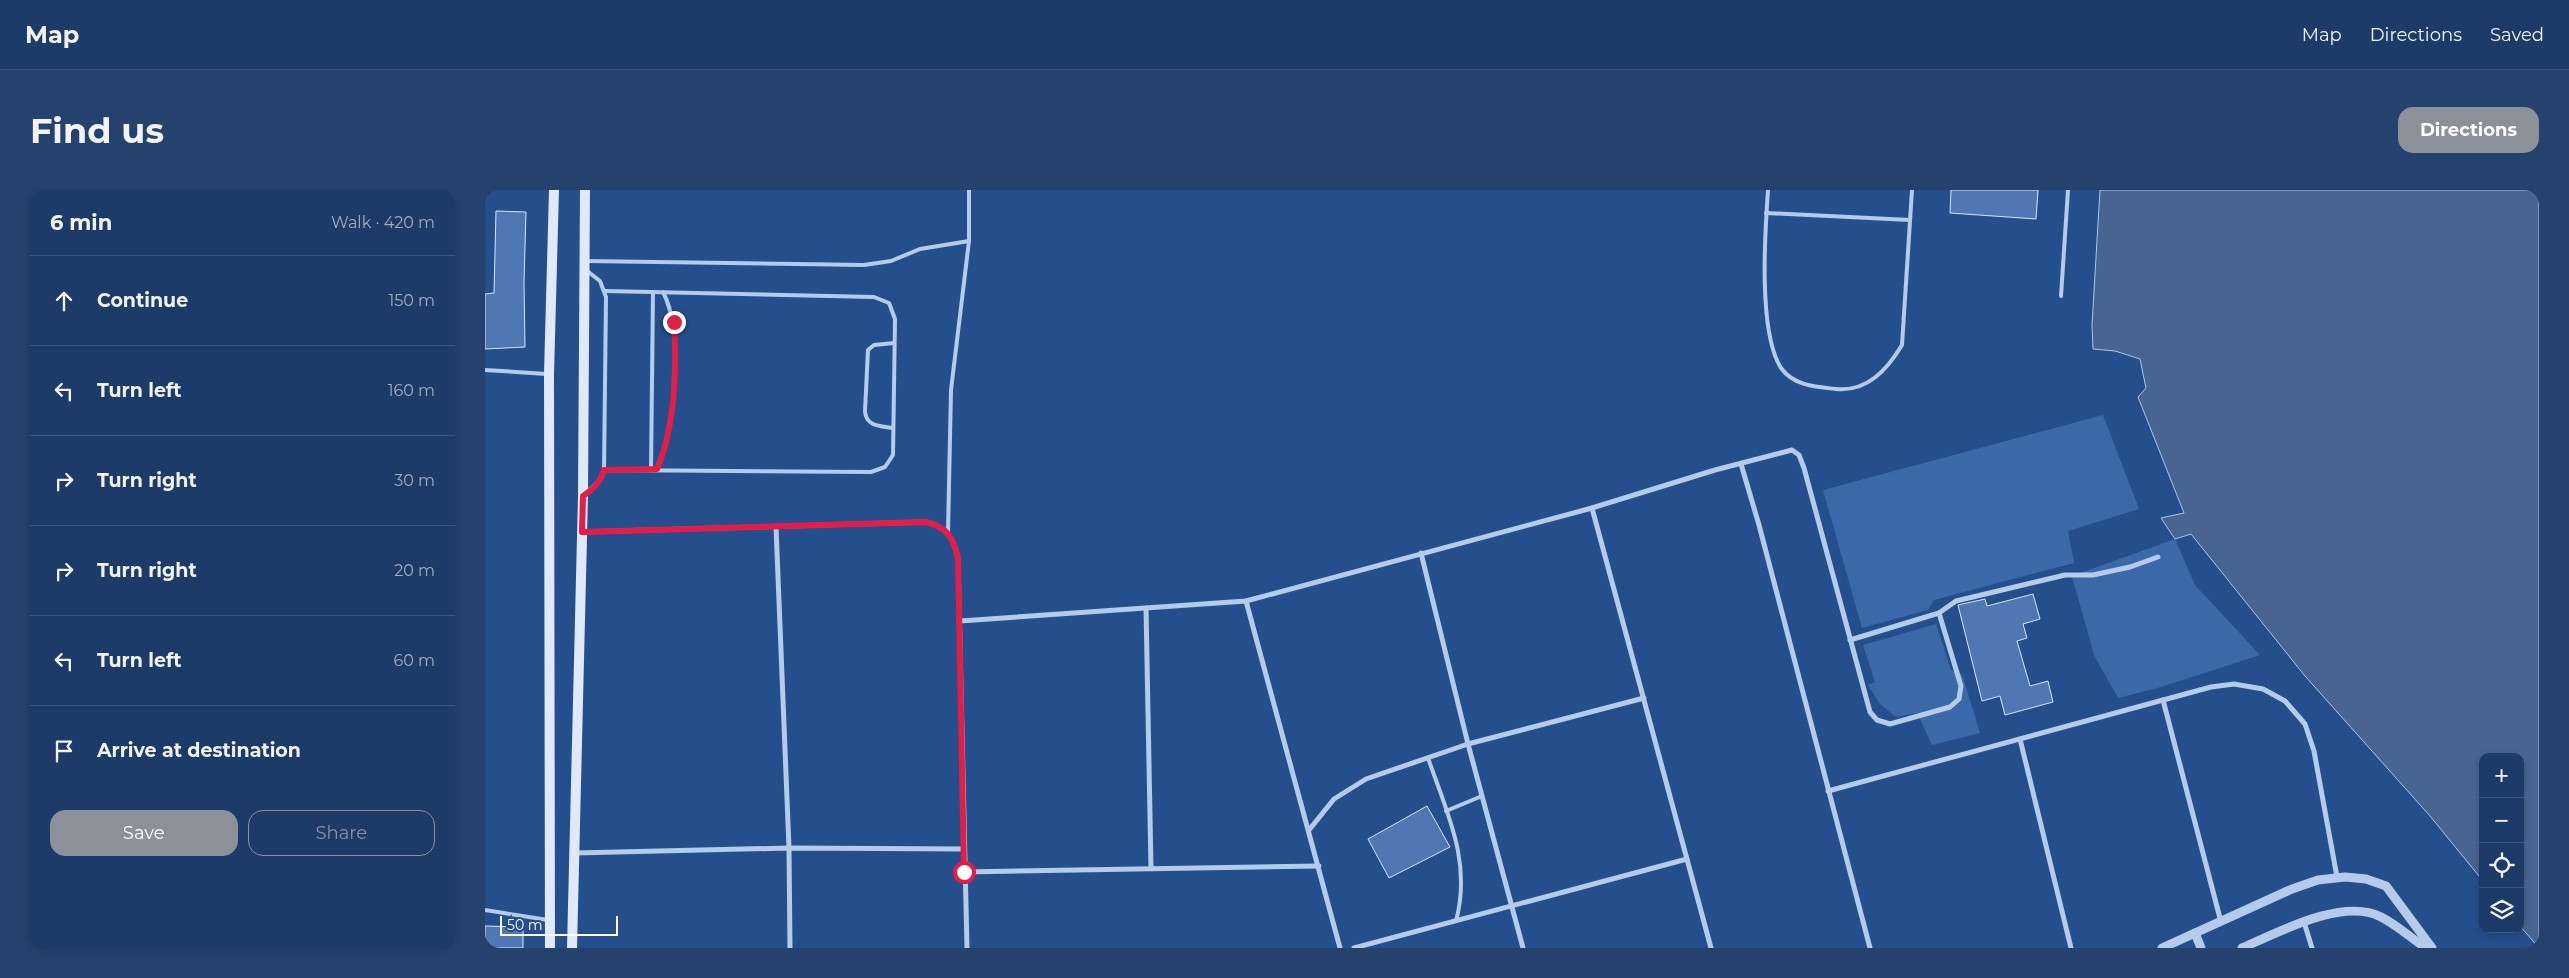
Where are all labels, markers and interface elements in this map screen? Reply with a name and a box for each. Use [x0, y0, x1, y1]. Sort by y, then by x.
text: Map [25, 20, 79, 49]
text: Map [2302, 24, 2342, 46]
text: Directions [2370, 24, 2462, 46]
text: Saved [2490, 24, 2544, 46]
button: Directions [2398, 107, 2539, 153]
text: Find us [30, 109, 164, 152]
text: 6 min [50, 210, 112, 235]
text: Walk · 420 m [331, 213, 435, 232]
icon: ahead [50, 287, 78, 315]
text: Continue [97, 289, 188, 312]
text: 150 m [388, 291, 435, 310]
route end [663, 311, 686, 334]
icon: left [50, 377, 78, 405]
text: Turn left [97, 379, 182, 402]
text: 160 m [388, 381, 435, 400]
icon: right [50, 467, 78, 495]
text: Turn right [97, 469, 197, 492]
text: 30 m [394, 471, 435, 490]
icon: right [50, 557, 78, 585]
text: Turn right [97, 559, 197, 582]
text: 20 m [394, 561, 435, 580]
icon: left [50, 647, 78, 675]
text: Turn left [97, 649, 182, 672]
text: 60 m [393, 651, 435, 670]
icon: arrive [50, 737, 78, 765]
text: Arrive at destination [97, 739, 301, 762]
map controls [2479, 753, 2524, 933]
button: + [2479, 753, 2524, 798]
button: − [2479, 798, 2524, 843]
button: Save [50, 810, 238, 856]
button: Share [248, 810, 435, 856]
button: locate [2479, 843, 2524, 888]
route start [953, 861, 976, 884]
button: layers [2479, 888, 2524, 933]
scale bar [500, 913, 617, 936]
text: 50 m [507, 916, 543, 934]

